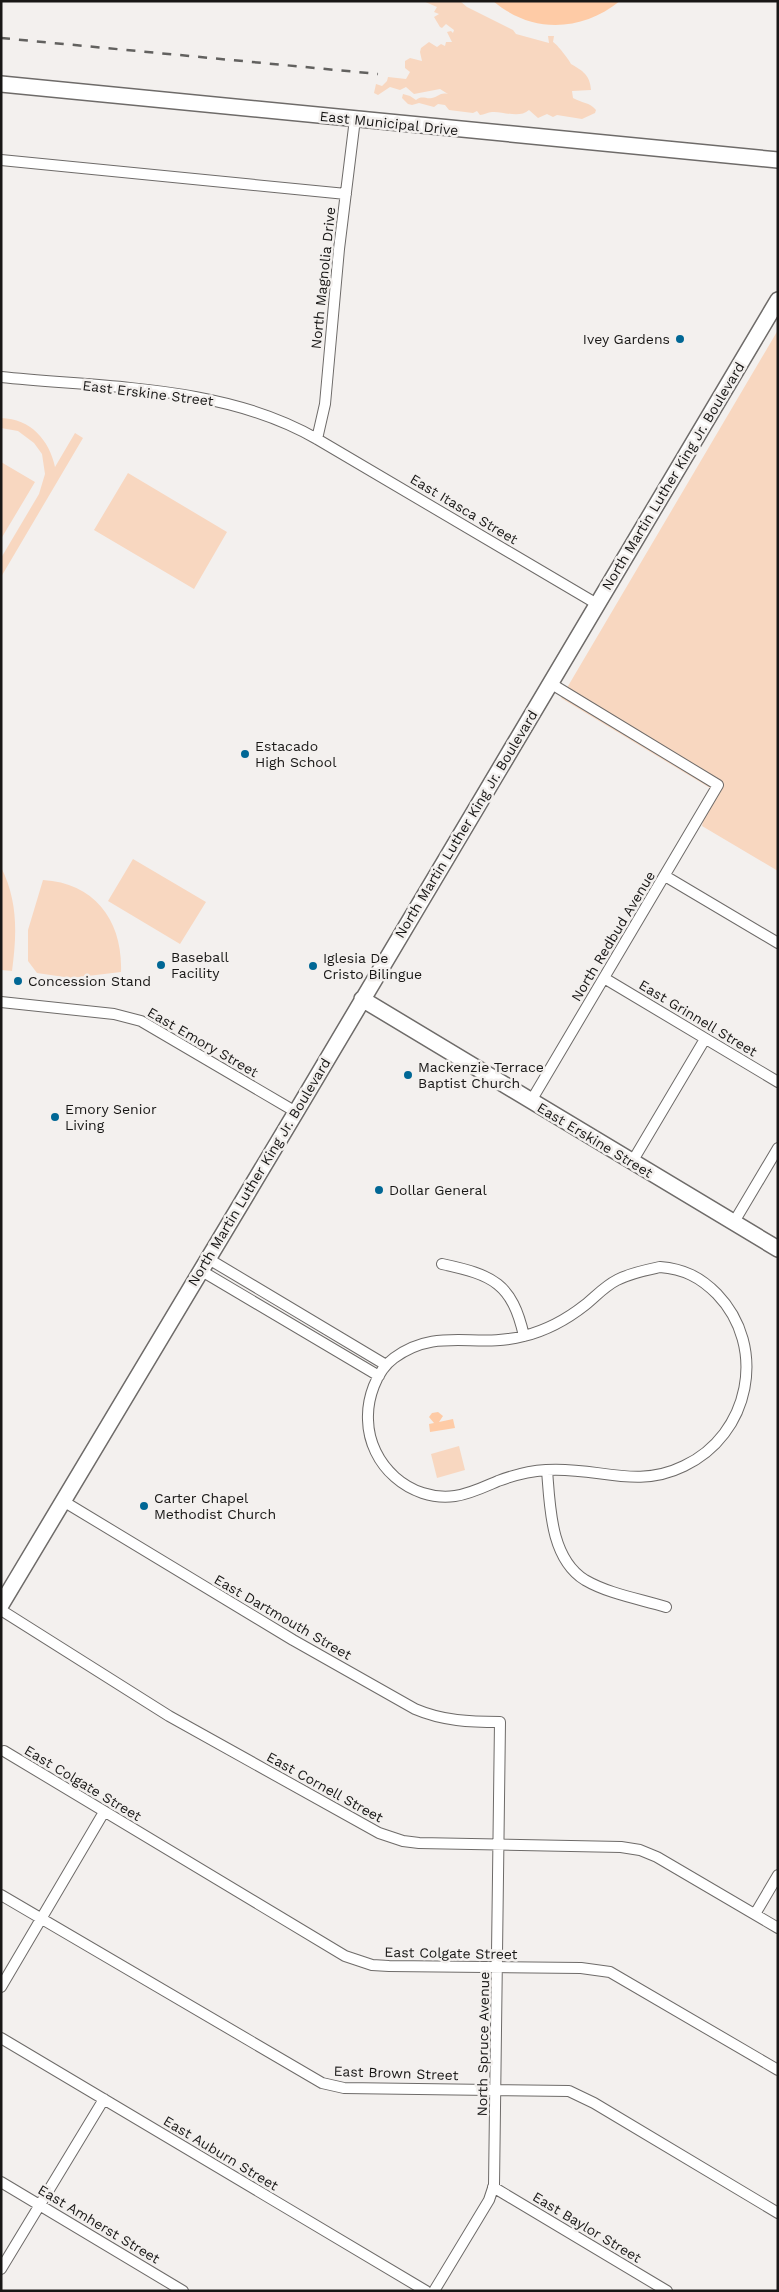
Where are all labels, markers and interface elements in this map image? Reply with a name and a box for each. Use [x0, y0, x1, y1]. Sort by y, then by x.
street label: East Municipal Drive [319, 108, 459, 138]
street label: North Magnolia Drive [308, 206, 338, 350]
place label: Ivey Gardens [583, 331, 670, 347]
marker: Ivey Gardens [674, 333, 686, 345]
street label: North Martin Luther King Jr. Boulevard [598, 359, 748, 593]
street label: East Erskine Street [82, 377, 215, 409]
street label: East Itasca Street [407, 471, 521, 547]
street label: North Martin Luther King Jr. Boulevard [391, 707, 541, 941]
place label: Estacado High School [255, 738, 337, 770]
marker: Estacado High School [239, 748, 251, 760]
street label: North Redbud Avenue [568, 868, 658, 1004]
place label: Baseball Facility [171, 949, 230, 981]
place label: Iglesia De Cristo Bilingue [323, 950, 422, 982]
marker: Baseball Facility [155, 959, 167, 971]
marker: Iglesia De Cristo Bilingue [307, 960, 319, 972]
place label: Concession Stand [28, 973, 151, 989]
marker: Concession Stand [12, 975, 24, 987]
street label: East Grinnell Street [636, 976, 760, 1060]
street label: East Emory Street [145, 1004, 261, 1080]
street label: North Martin Luther King Jr. Boulevard [184, 1055, 334, 1289]
place label: Mackenzie Terrace Baptist Church [418, 1059, 544, 1091]
marker: Mackenzie Terrace Baptist Church [402, 1069, 414, 1081]
street label: East Erskine Street [534, 1099, 656, 1181]
place label: Emory Senior Living [65, 1101, 157, 1133]
marker: Emory Senior Living [49, 1111, 61, 1123]
place label: Dollar General [389, 1182, 488, 1198]
marker: Dollar General [373, 1184, 385, 1196]
place label: Carter Chapel Methodist Church [154, 1490, 276, 1522]
marker: Carter Chapel Methodist Church [138, 1500, 150, 1512]
street label: East Dartmouth Street [211, 1571, 355, 1663]
street label: East Colgate Street [22, 1742, 144, 1824]
street label: East Cornell Street [264, 1748, 386, 1826]
street label: East Colgate Street [384, 1944, 518, 1962]
street label: North Spruce Avenue [474, 1971, 492, 2117]
street label: East Brown Street [333, 2063, 459, 2083]
street label: East Auburn Street [161, 2112, 281, 2194]
street label: East Amherst Street [35, 2181, 163, 2267]
street label: East Baylor Street [530, 2188, 644, 2266]

